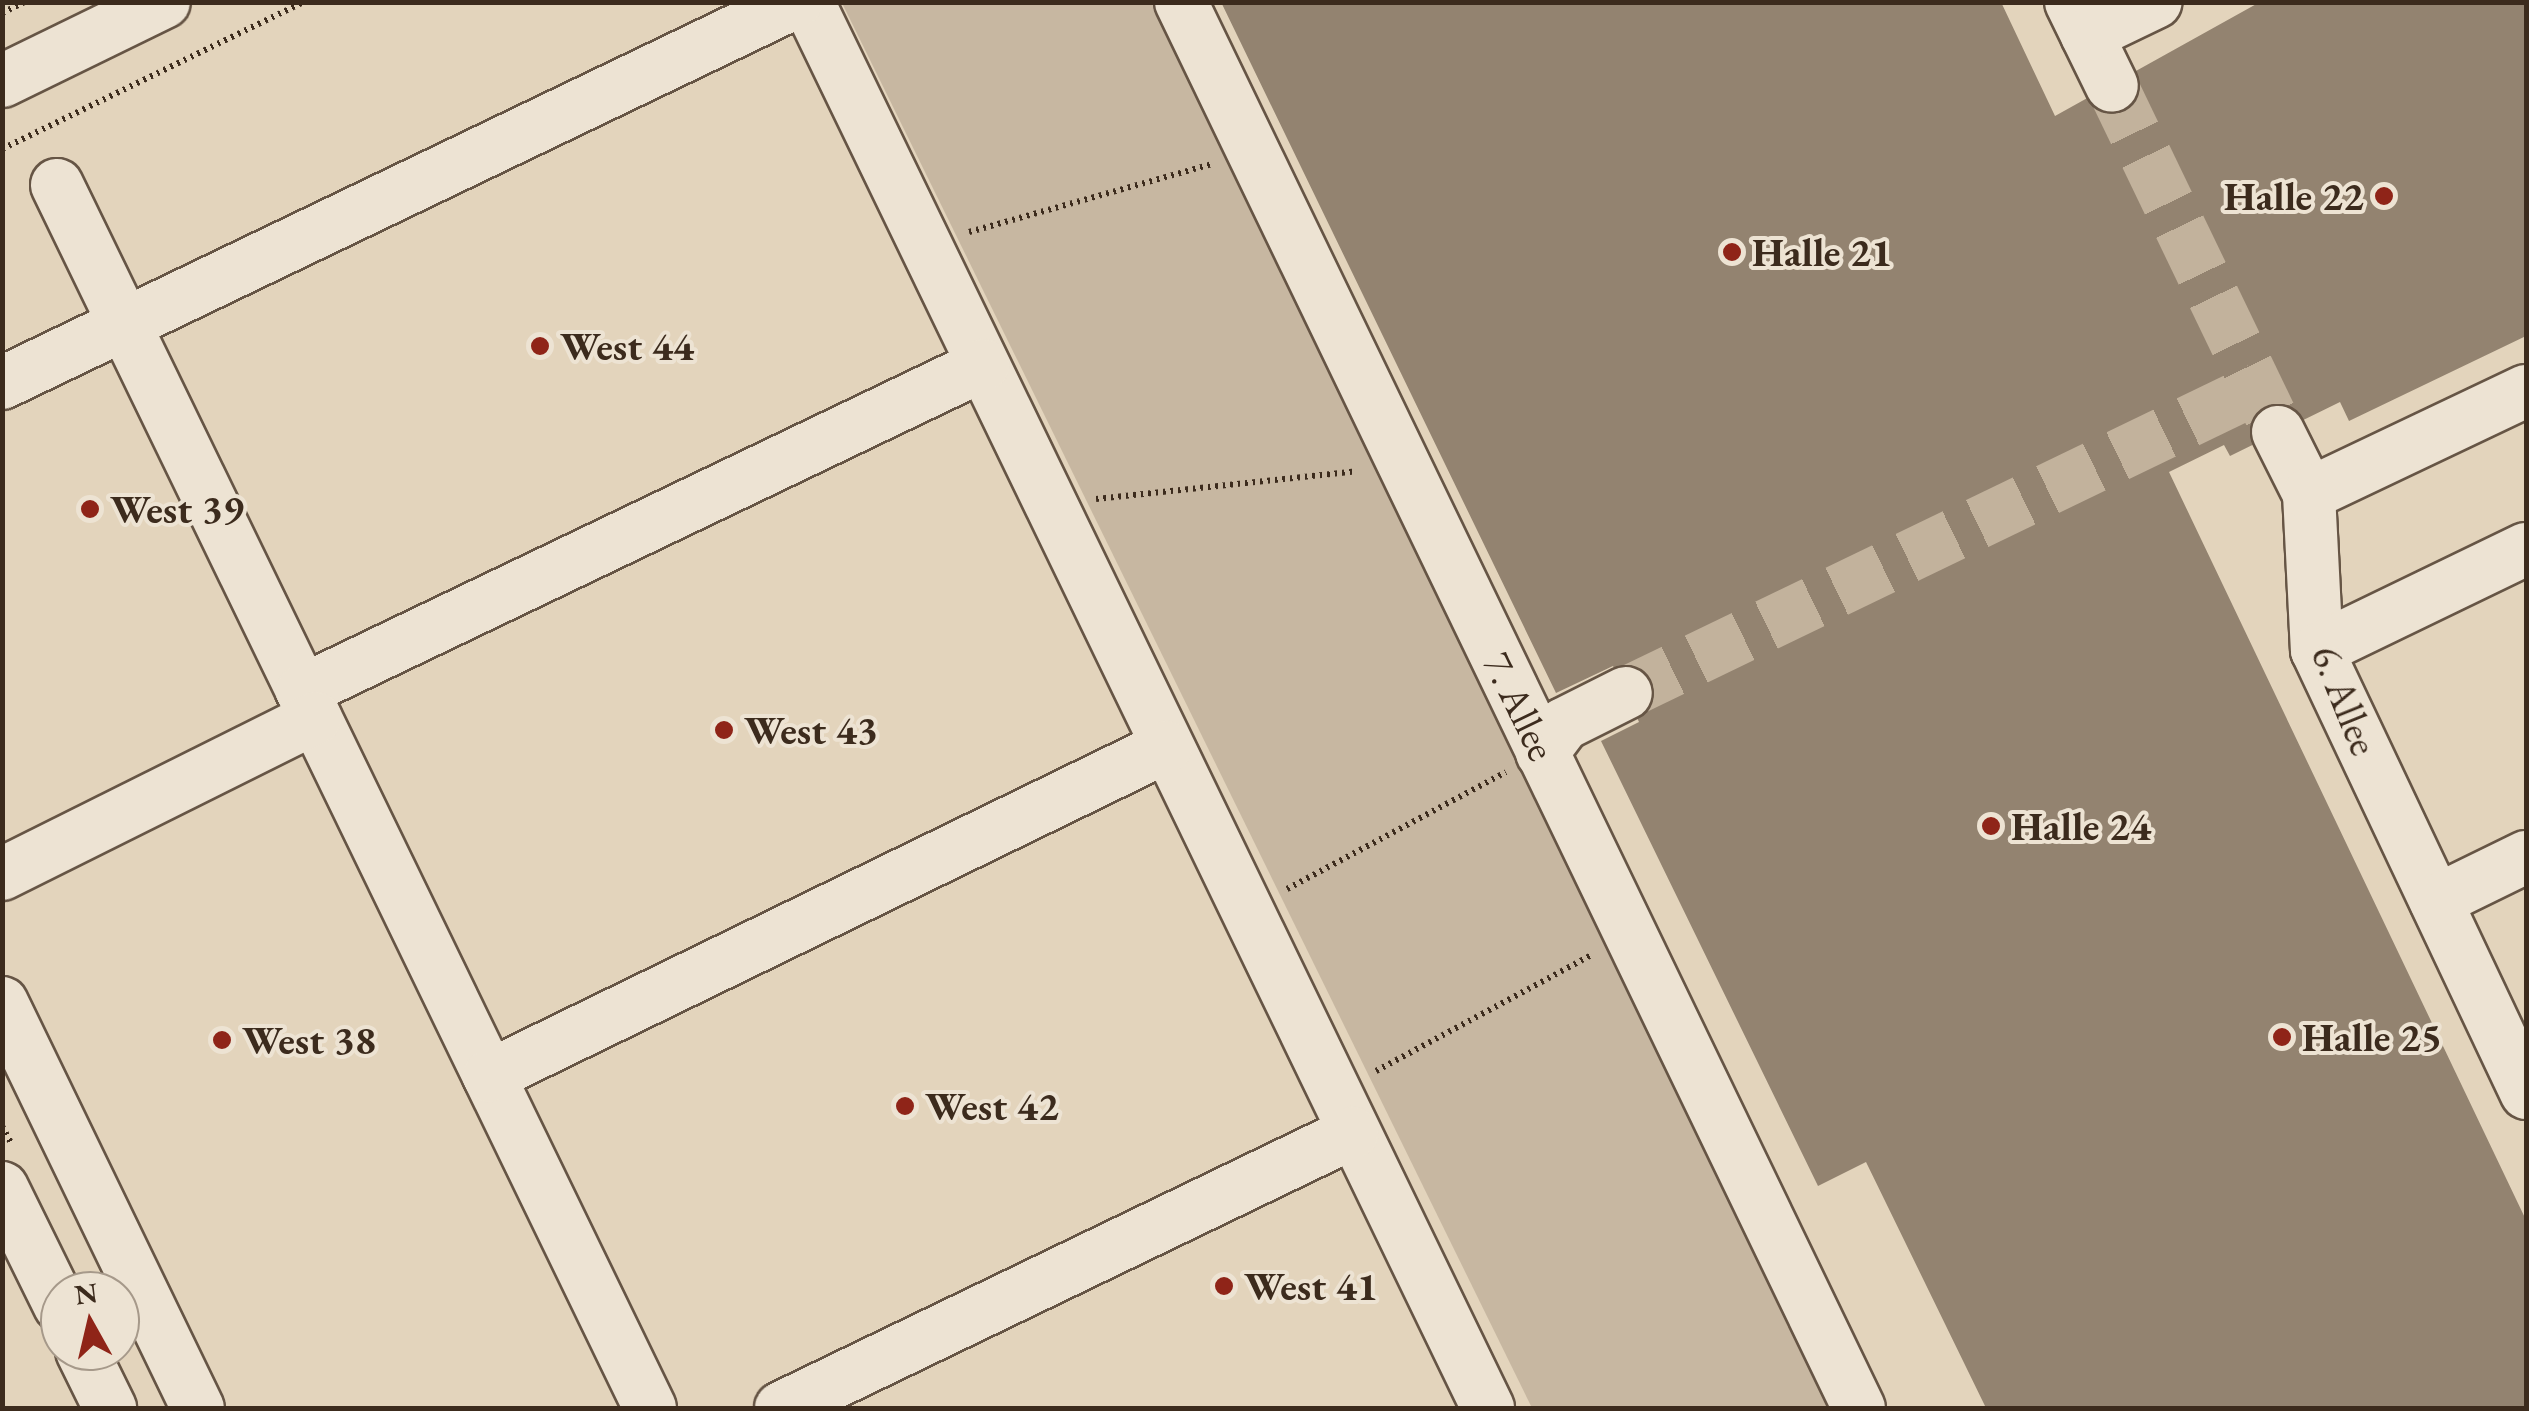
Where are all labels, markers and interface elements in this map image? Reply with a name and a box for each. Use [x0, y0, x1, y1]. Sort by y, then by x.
place label: Halle 22 [2224, 172, 2364, 220]
marker: Halle 22 [2373, 185, 2395, 207]
place label: Halle 21 [1752, 228, 1892, 276]
marker: Halle 21 [1721, 241, 1743, 263]
place label: West 44 [560, 322, 694, 370]
marker: West 44 [529, 335, 551, 357]
place label: West 39 [110, 485, 244, 533]
marker: West 39 [79, 498, 101, 520]
street label: 6. Allee [2301, 638, 2389, 762]
street label: 7. Allee [1473, 644, 1567, 768]
place label: West 43 [744, 706, 878, 754]
marker: West 43 [713, 719, 735, 741]
place label: Halle 24 [2011, 802, 2151, 850]
marker: Halle 24 [1980, 815, 2002, 837]
place label: Halle 25 [2302, 1013, 2442, 1061]
place label: West 38 [242, 1016, 376, 1064]
marker: Halle 25 [2271, 1026, 2293, 1048]
marker: West 38 [211, 1029, 233, 1051]
place label: West 42 [925, 1082, 1059, 1130]
marker: West 42 [894, 1095, 916, 1117]
place label: West 41 [1244, 1262, 1378, 1310]
north arrow [40, 1271, 140, 1371]
text: N [72, 1274, 100, 1313]
marker: West 41 [1213, 1275, 1235, 1297]

